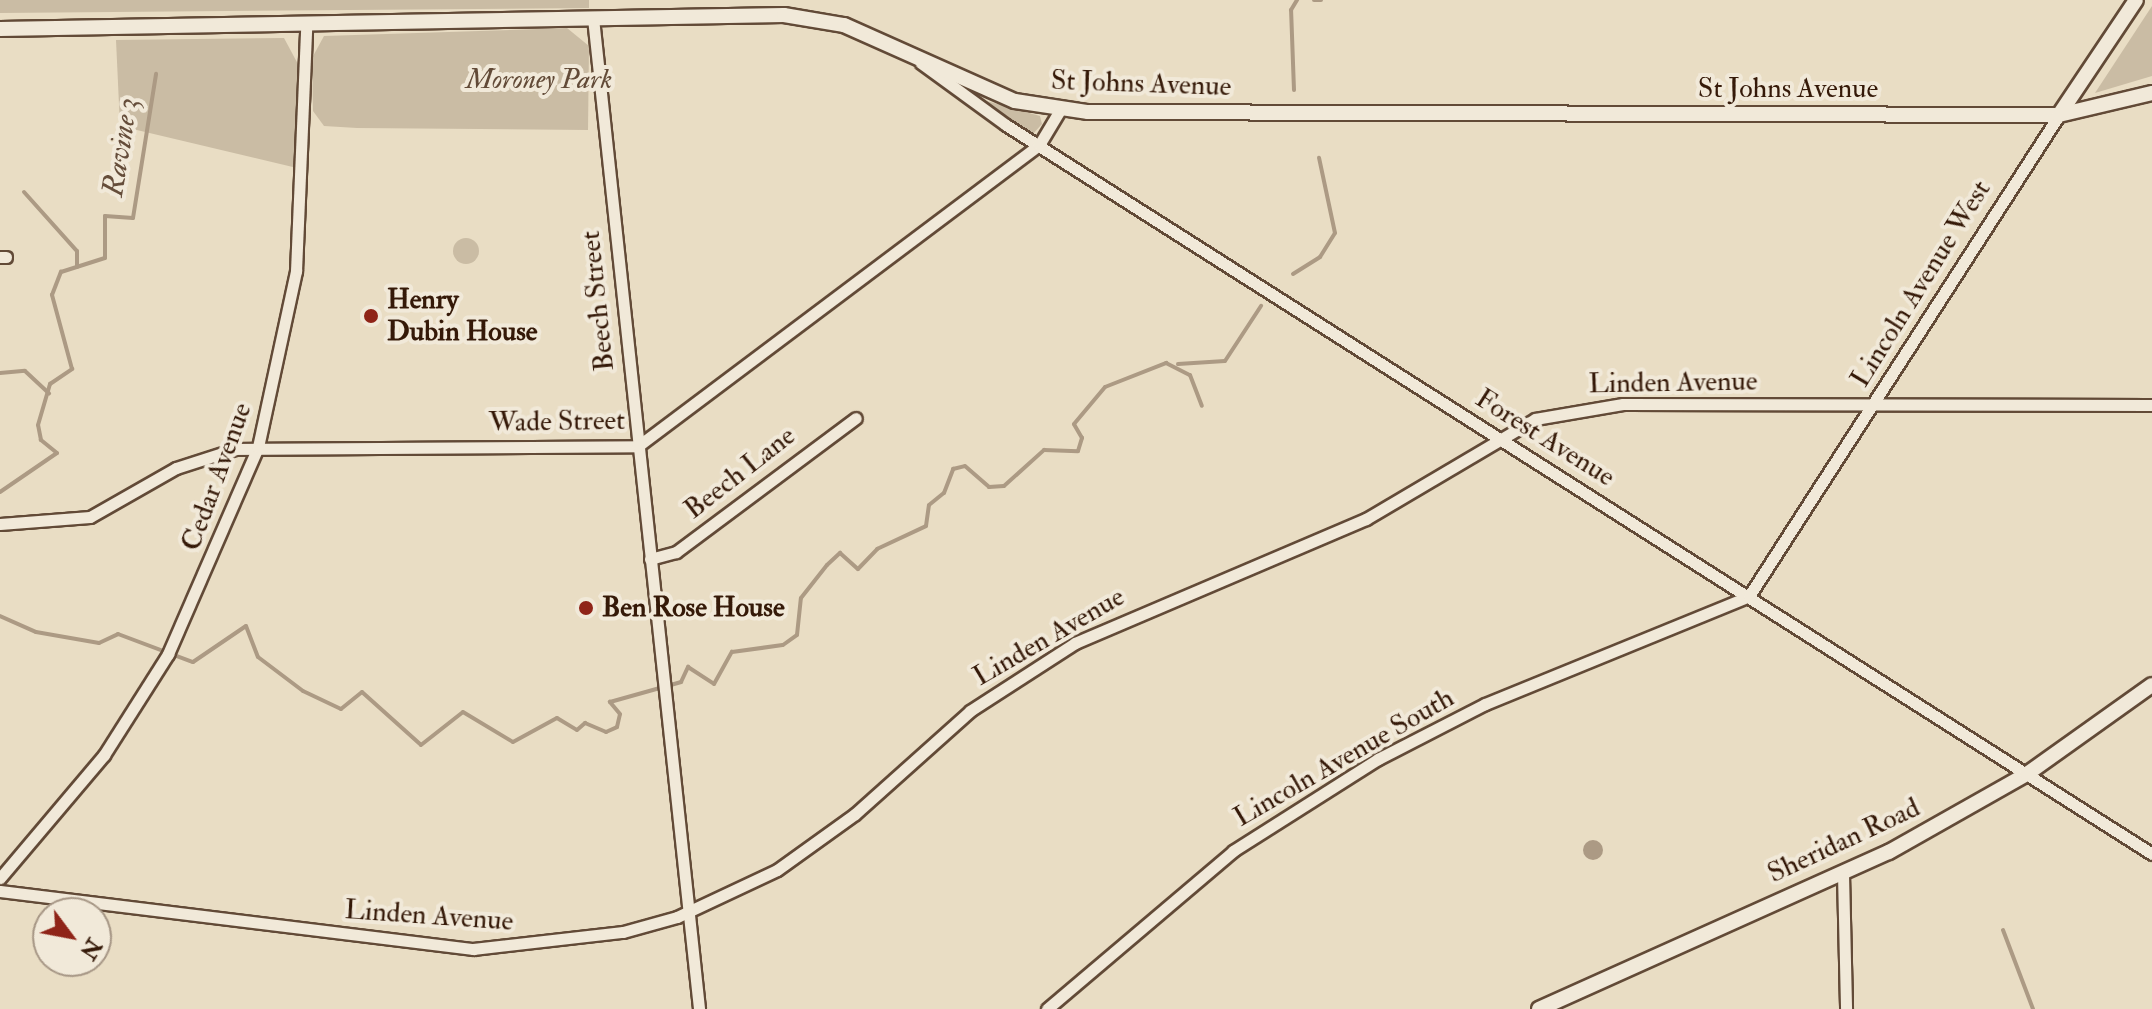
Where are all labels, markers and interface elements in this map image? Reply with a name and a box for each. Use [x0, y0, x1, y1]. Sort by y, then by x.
park label: Moroney Park [466, 63, 612, 97]
street label: St Johns Avenue [1050, 64, 1232, 104]
street label: St Johns Avenue [1698, 72, 1878, 106]
water label: Ravine 3 [95, 95, 147, 199]
street label: Lincoln Avenue West [1844, 174, 1998, 394]
street label: Beech Street [574, 229, 622, 373]
place label: Henry Dubin House [387, 283, 537, 349]
marker: Henry Dubin House [362, 307, 380, 325]
street label: Linden Avenue [1588, 365, 1758, 401]
street label: Forest Avenue [1469, 382, 1621, 494]
street label: Cedar Avenue [175, 398, 259, 556]
street label: Wade Street [489, 404, 625, 440]
street label: Beech Lane [678, 419, 802, 527]
street label: Linden Avenue [967, 580, 1131, 694]
place label: Ben Rose House [602, 591, 785, 625]
marker: Ben Rose House [577, 599, 595, 617]
street label: Lincoln Avenue South [1228, 681, 1460, 835]
street label: Sheridan Road [1763, 791, 1925, 891]
street label: Linden Avenue [344, 893, 514, 939]
north arrow [32, 897, 112, 977]
text: N [74, 933, 108, 964]

